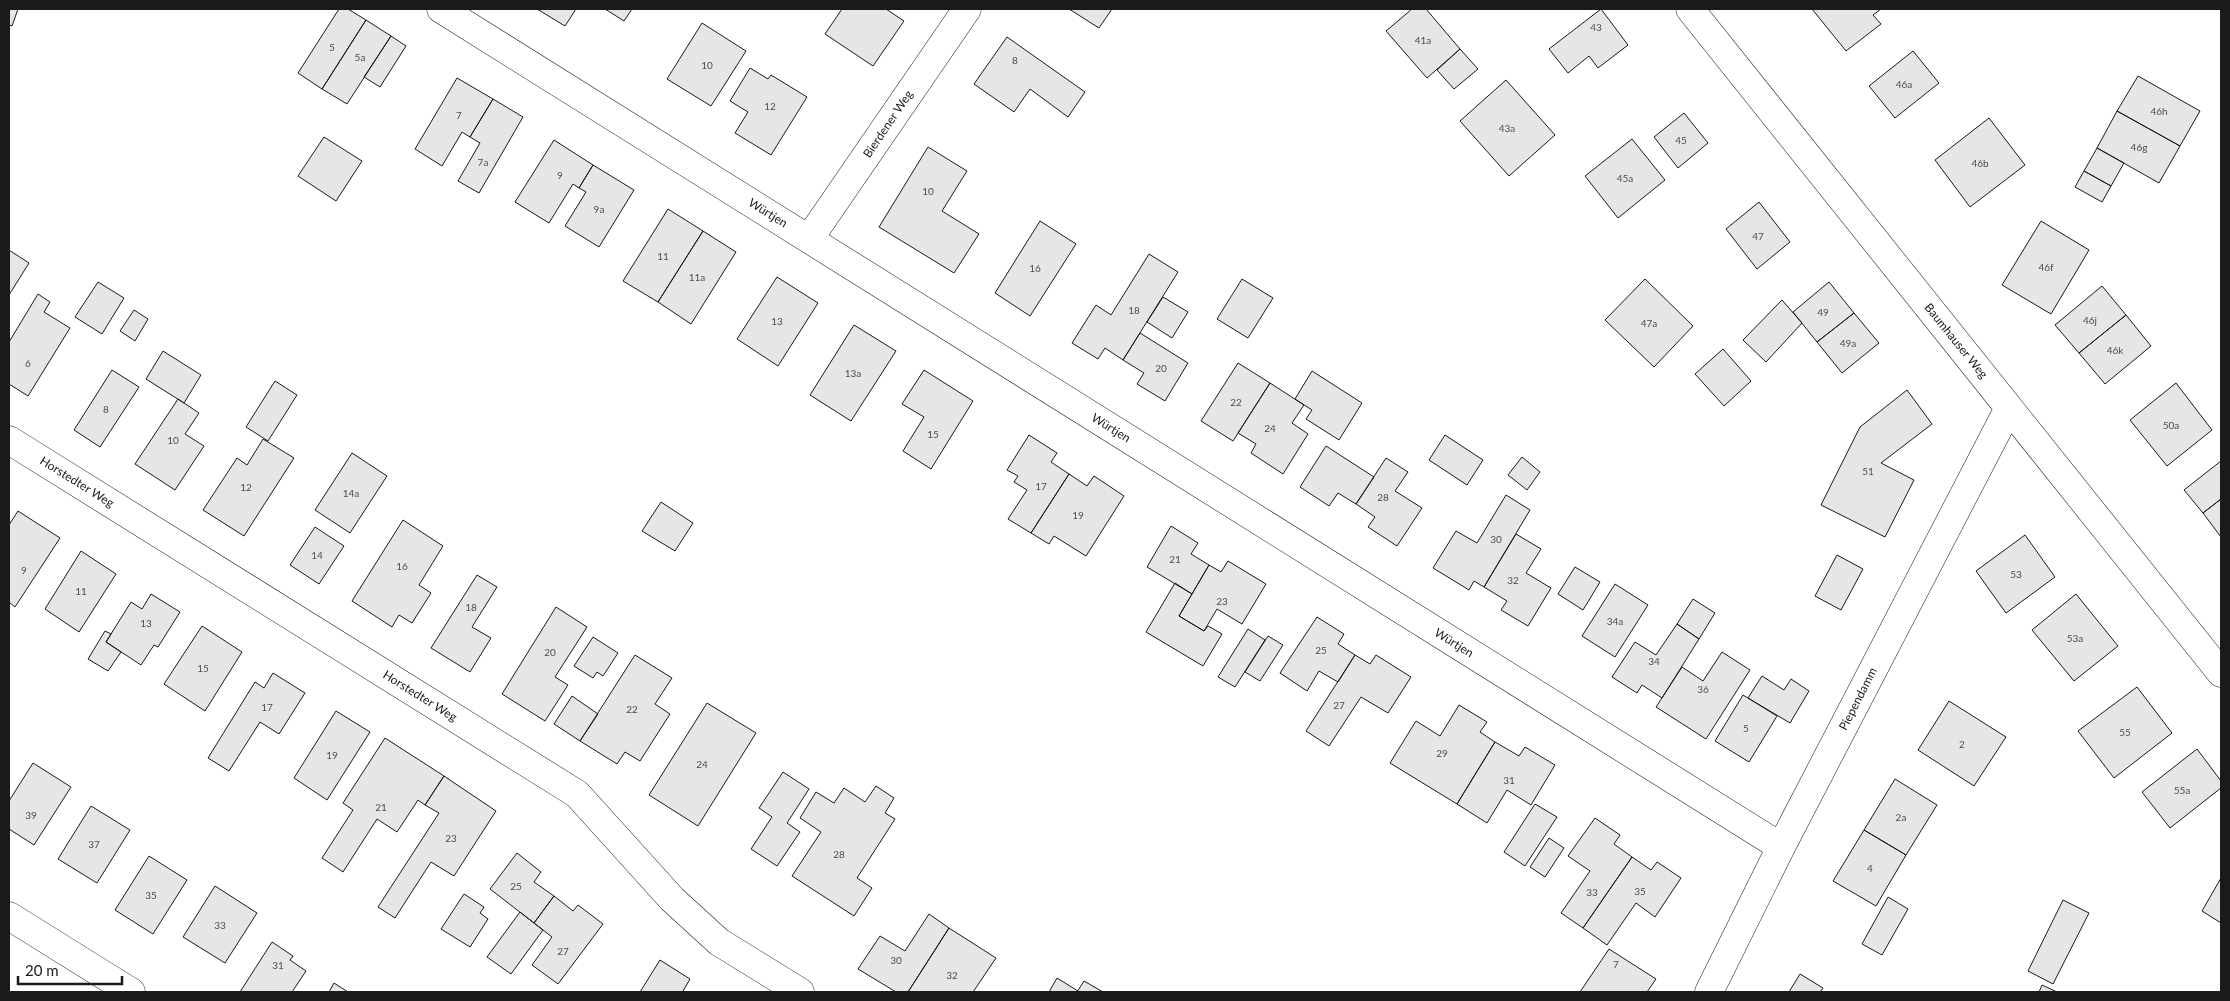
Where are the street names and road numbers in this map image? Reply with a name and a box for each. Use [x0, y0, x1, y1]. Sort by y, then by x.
street label: Bierdener Weg [859, 87, 916, 160]
street label: Würtjen [746, 195, 791, 230]
street label: Baumhauser Weg [1921, 300, 1991, 381]
street label: Würtjen [1089, 410, 1134, 445]
street label: Horstedter Weg [37, 453, 117, 510]
street label: Würtjen [1432, 625, 1477, 660]
street label: Piependamm [1835, 665, 1880, 733]
street label: Horstedter Weg [380, 667, 460, 724]

